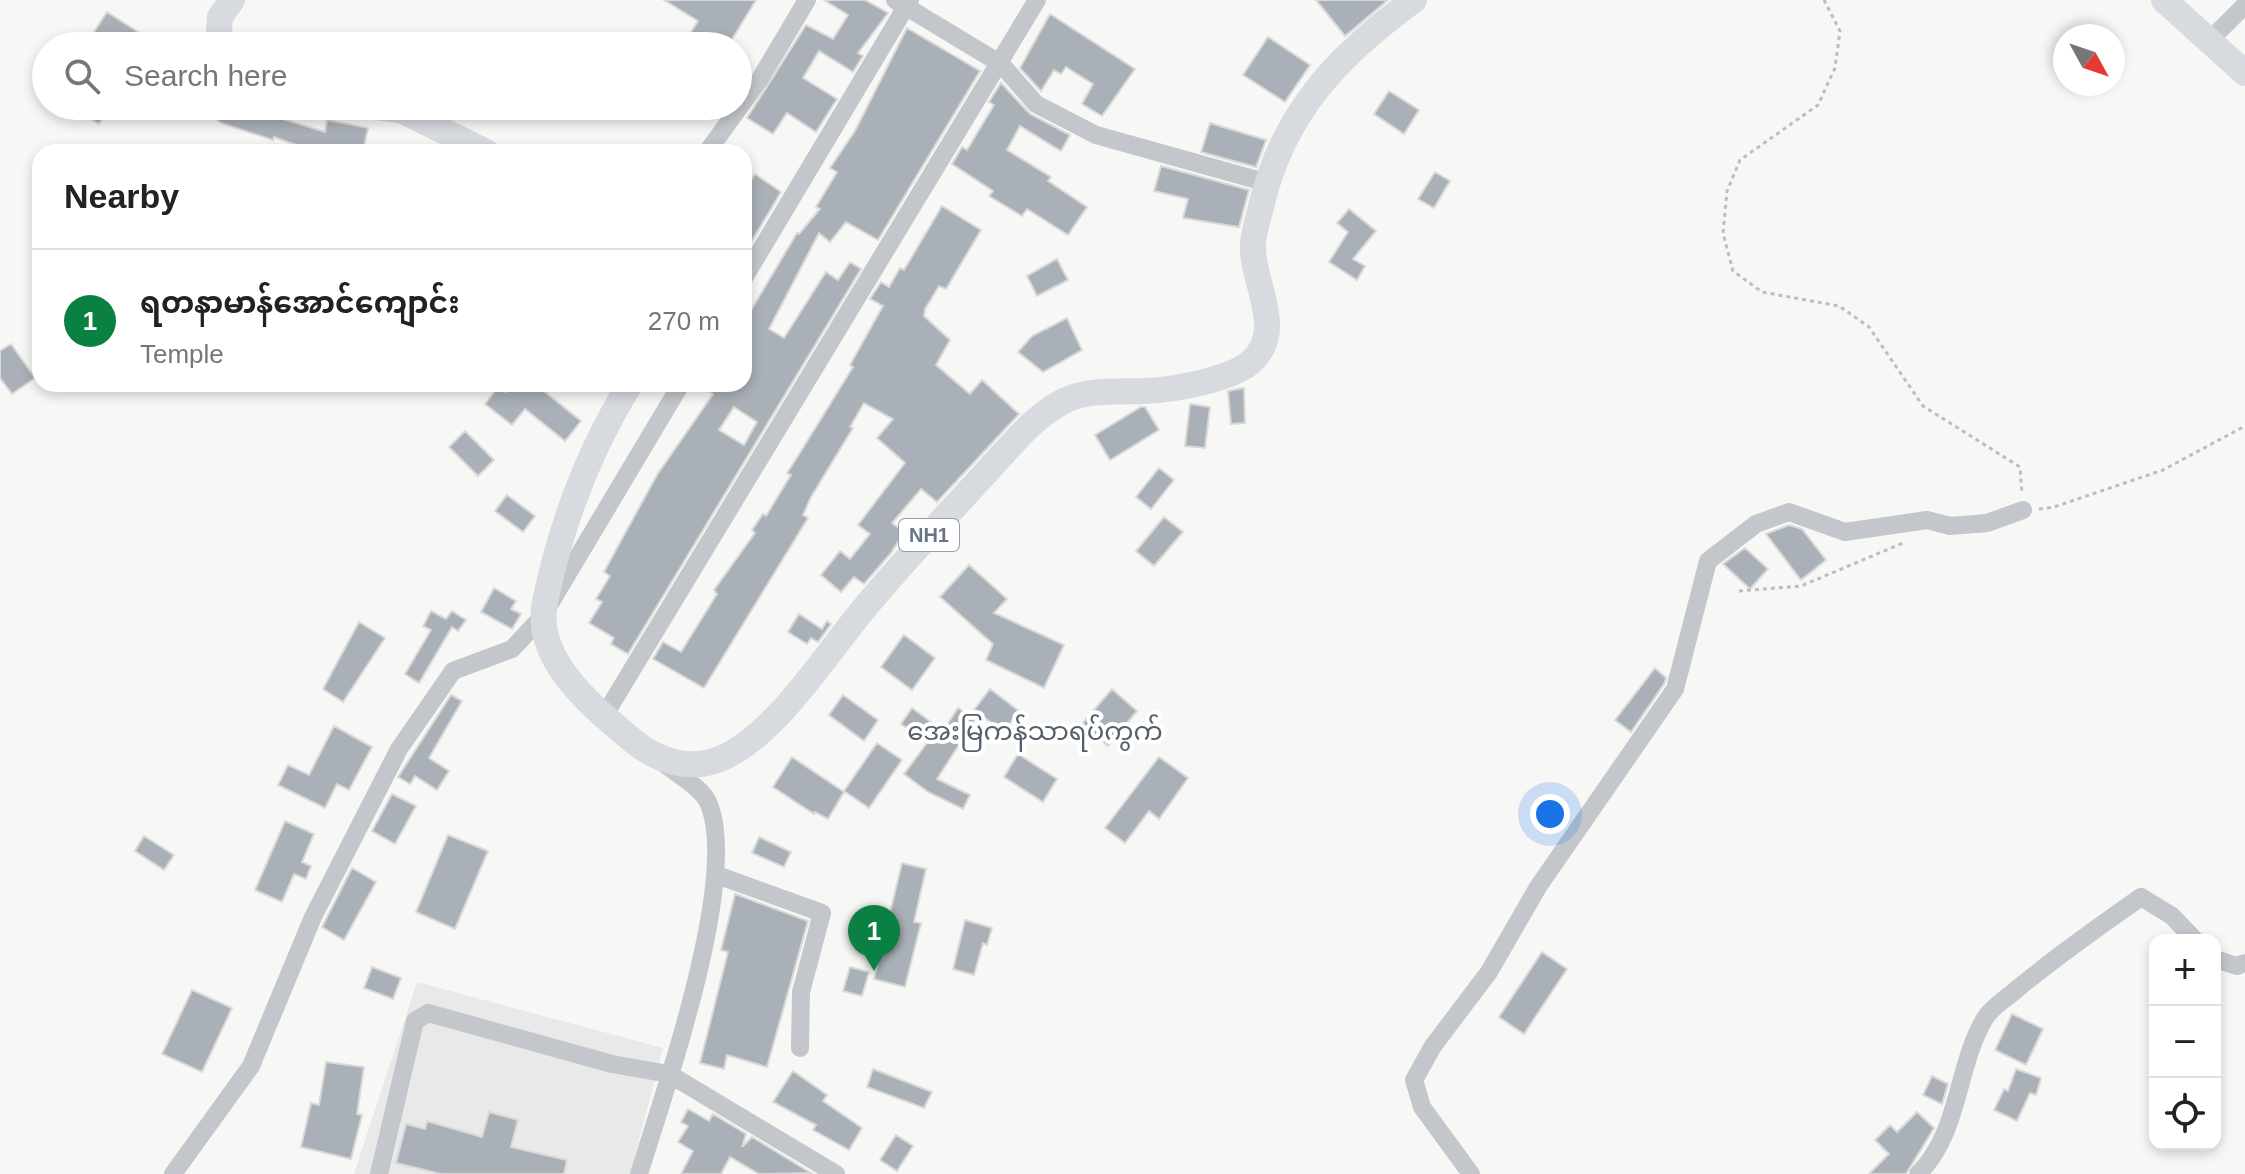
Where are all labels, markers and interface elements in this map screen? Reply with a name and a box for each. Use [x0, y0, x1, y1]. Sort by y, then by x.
north arrow [2053, 24, 2125, 96]
search box [32, 32, 752, 120]
icon: search [60, 54, 104, 98]
text: Search here [124, 59, 287, 92]
text: Nearby [64, 177, 179, 215]
text: ရတနာမာန်အောင်ကျောင်း [140, 286, 460, 319]
text: 1 [83, 306, 97, 336]
text: 270 m [648, 306, 720, 336]
text: Temple [140, 339, 224, 369]
road number: NH1 [899, 519, 959, 551]
district label: အေးမြကန်သာရပ်ကွက် [907, 714, 1163, 752]
your location [1530, 794, 1570, 834]
pin: 1 [848, 905, 900, 971]
map controls [2149, 934, 2221, 1150]
button: + [2149, 934, 2221, 1006]
button: − [2149, 1006, 2221, 1078]
button: locate [2149, 1078, 2221, 1150]

